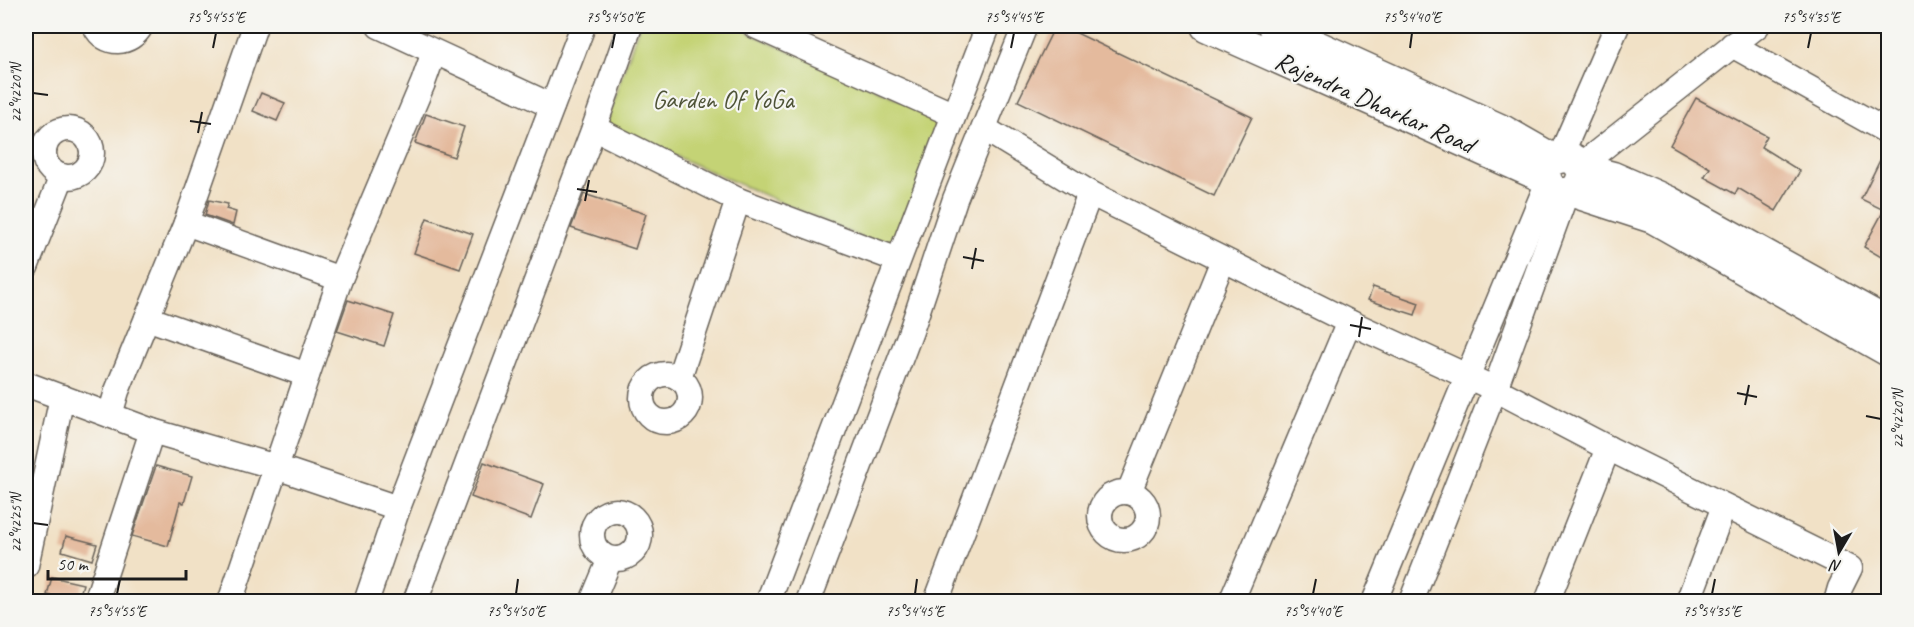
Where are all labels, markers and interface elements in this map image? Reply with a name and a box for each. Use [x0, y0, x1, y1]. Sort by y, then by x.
text: 75°54'55"E [187, 8, 247, 27]
text: 75°54'50"E [586, 8, 646, 27]
text: 75°54'45"E [985, 8, 1045, 27]
text: 75°54'40"E [1383, 8, 1443, 27]
text: 75°54'35"E [1782, 8, 1842, 27]
street label: Rajendra Dharkar Road [1270, 44, 1483, 163]
text: 22°42'20"N [7, 60, 26, 123]
park label: Garden Of YoGa [652, 83, 795, 116]
text: 22°42'20"N [1889, 386, 1908, 449]
text: 22°42'25"N [7, 490, 26, 553]
north arrow [1809, 522, 1869, 582]
scale bar [48, 543, 186, 581]
text: 50 m [57, 553, 90, 575]
text: N [1827, 555, 1843, 576]
text: 75°54'55"E [88, 602, 148, 621]
text: 75°54'50"E [487, 602, 547, 621]
text: 75°54'45"E [886, 602, 946, 621]
text: 75°54'40"E [1284, 602, 1344, 621]
text: 75°54'35"E [1683, 602, 1743, 621]

